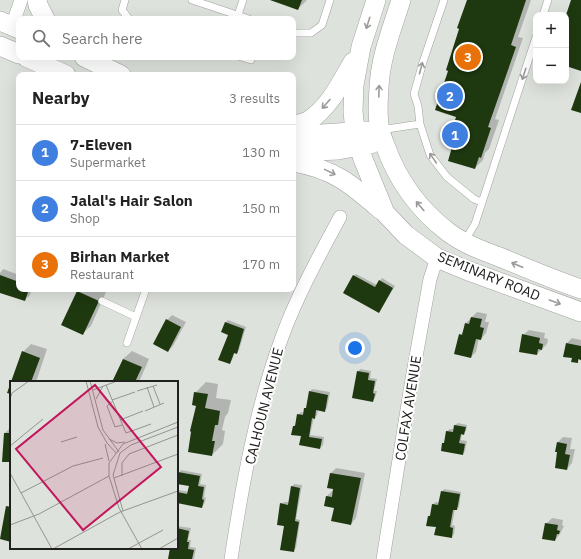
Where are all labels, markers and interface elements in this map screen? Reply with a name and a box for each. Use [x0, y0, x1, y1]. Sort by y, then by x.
map controls [533, 12, 569, 84]
button: + [533, 12, 569, 48]
search box [16, 16, 296, 60]
one-way arrow [364, 17, 371, 30]
icon: search [30, 27, 52, 49]
text: Search here [62, 29, 142, 48]
pin: 3 [455, 42, 481, 72]
button: − [533, 48, 569, 84]
one-way arrow [418, 62, 426, 75]
one-way arrow [520, 67, 527, 80]
pin: 2 [437, 81, 463, 111]
one-way arrow [375, 85, 383, 98]
text: Nearby [32, 87, 90, 109]
text: 3 results [229, 90, 280, 107]
one-way arrow [322, 98, 331, 109]
pin: 1 [442, 120, 468, 150]
text: 7-Eleven [70, 135, 132, 154]
text: 1 [41, 144, 49, 161]
text: 130 m [242, 144, 280, 161]
one-way arrow [429, 152, 437, 164]
text: Supermarket [70, 154, 146, 171]
one-way arrow [324, 169, 336, 176]
text: Jalal's Hair Salon [70, 191, 193, 210]
text: 2 [41, 200, 49, 217]
text: 150 m [242, 200, 280, 217]
one-way arrow [415, 201, 424, 211]
text: Shop [70, 210, 100, 227]
text: Birhan Market [70, 247, 170, 266]
street label: SEMINARY ROAD [435, 247, 543, 305]
text: 3 [41, 256, 49, 273]
text: 170 m [242, 256, 280, 273]
one-way arrow [511, 260, 523, 268]
text: Restaurant [70, 266, 134, 283]
one-way arrow [548, 299, 560, 307]
your location [345, 338, 365, 358]
street label: CALHOUN AVENUE [241, 346, 287, 466]
street label: COLFAX AVENUE [391, 354, 425, 462]
inset map [10, 381, 178, 549]

